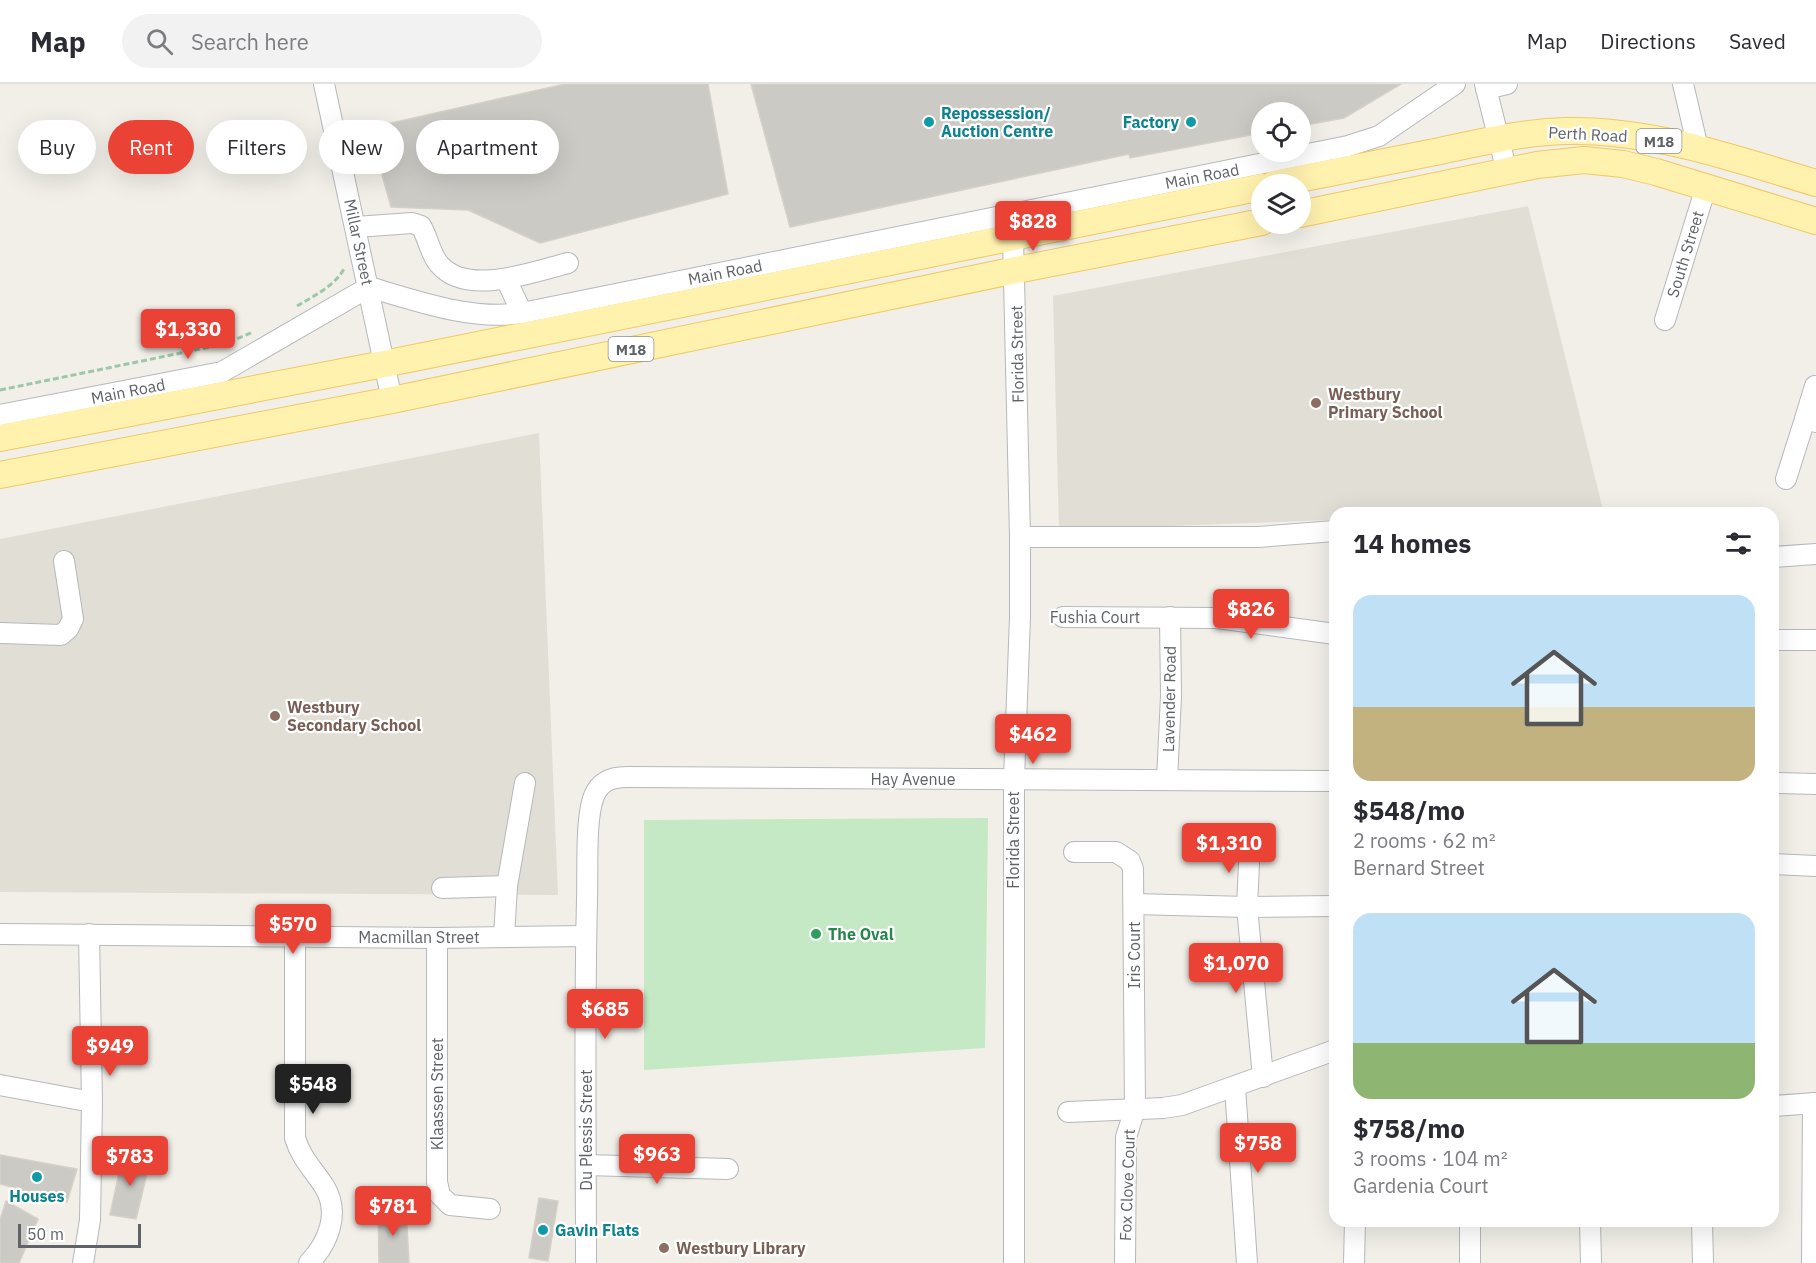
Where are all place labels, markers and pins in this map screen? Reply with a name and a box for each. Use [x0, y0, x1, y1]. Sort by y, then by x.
place label: Repossession/ Auction Centre [941, 103, 1053, 141]
place label: Factory [1123, 112, 1179, 132]
marker: Repossession/ Auction Centre [922, 115, 936, 129]
marker: Factory [1184, 115, 1198, 129]
pin: $828 [997, 201, 1069, 252]
pin: $1,330 [139, 309, 237, 360]
place label: Westbury Primary School [1328, 384, 1443, 422]
marker: Westbury Primary School [1309, 396, 1323, 410]
pin: $826 [1215, 589, 1287, 640]
place label: Westbury Secondary School [287, 697, 421, 735]
marker: Westbury Secondary School [268, 709, 282, 723]
pin: $462 [997, 714, 1069, 765]
pin: $1,310 [1180, 823, 1278, 874]
pin: $570 [257, 904, 329, 955]
place label: The Oval [828, 924, 894, 944]
marker: The Oval [809, 927, 823, 941]
pin: $1,070 [1187, 943, 1285, 994]
pin: $685 [569, 989, 641, 1040]
pin: $949 [74, 1026, 146, 1077]
pin: $548 [277, 1064, 349, 1115]
pin: $758 [1222, 1123, 1294, 1174]
pin: $963 [621, 1134, 693, 1185]
pin: $783 [94, 1136, 166, 1187]
marker: Houses [30, 1170, 44, 1184]
place label: Houses [9, 1186, 65, 1206]
pin: $781 [357, 1186, 429, 1237]
place label: Gavin Flats [555, 1220, 639, 1240]
marker: Gavin Flats [536, 1223, 550, 1237]
place label: Westbury Library [676, 1238, 806, 1258]
marker: Westbury Library [657, 1241, 671, 1255]

